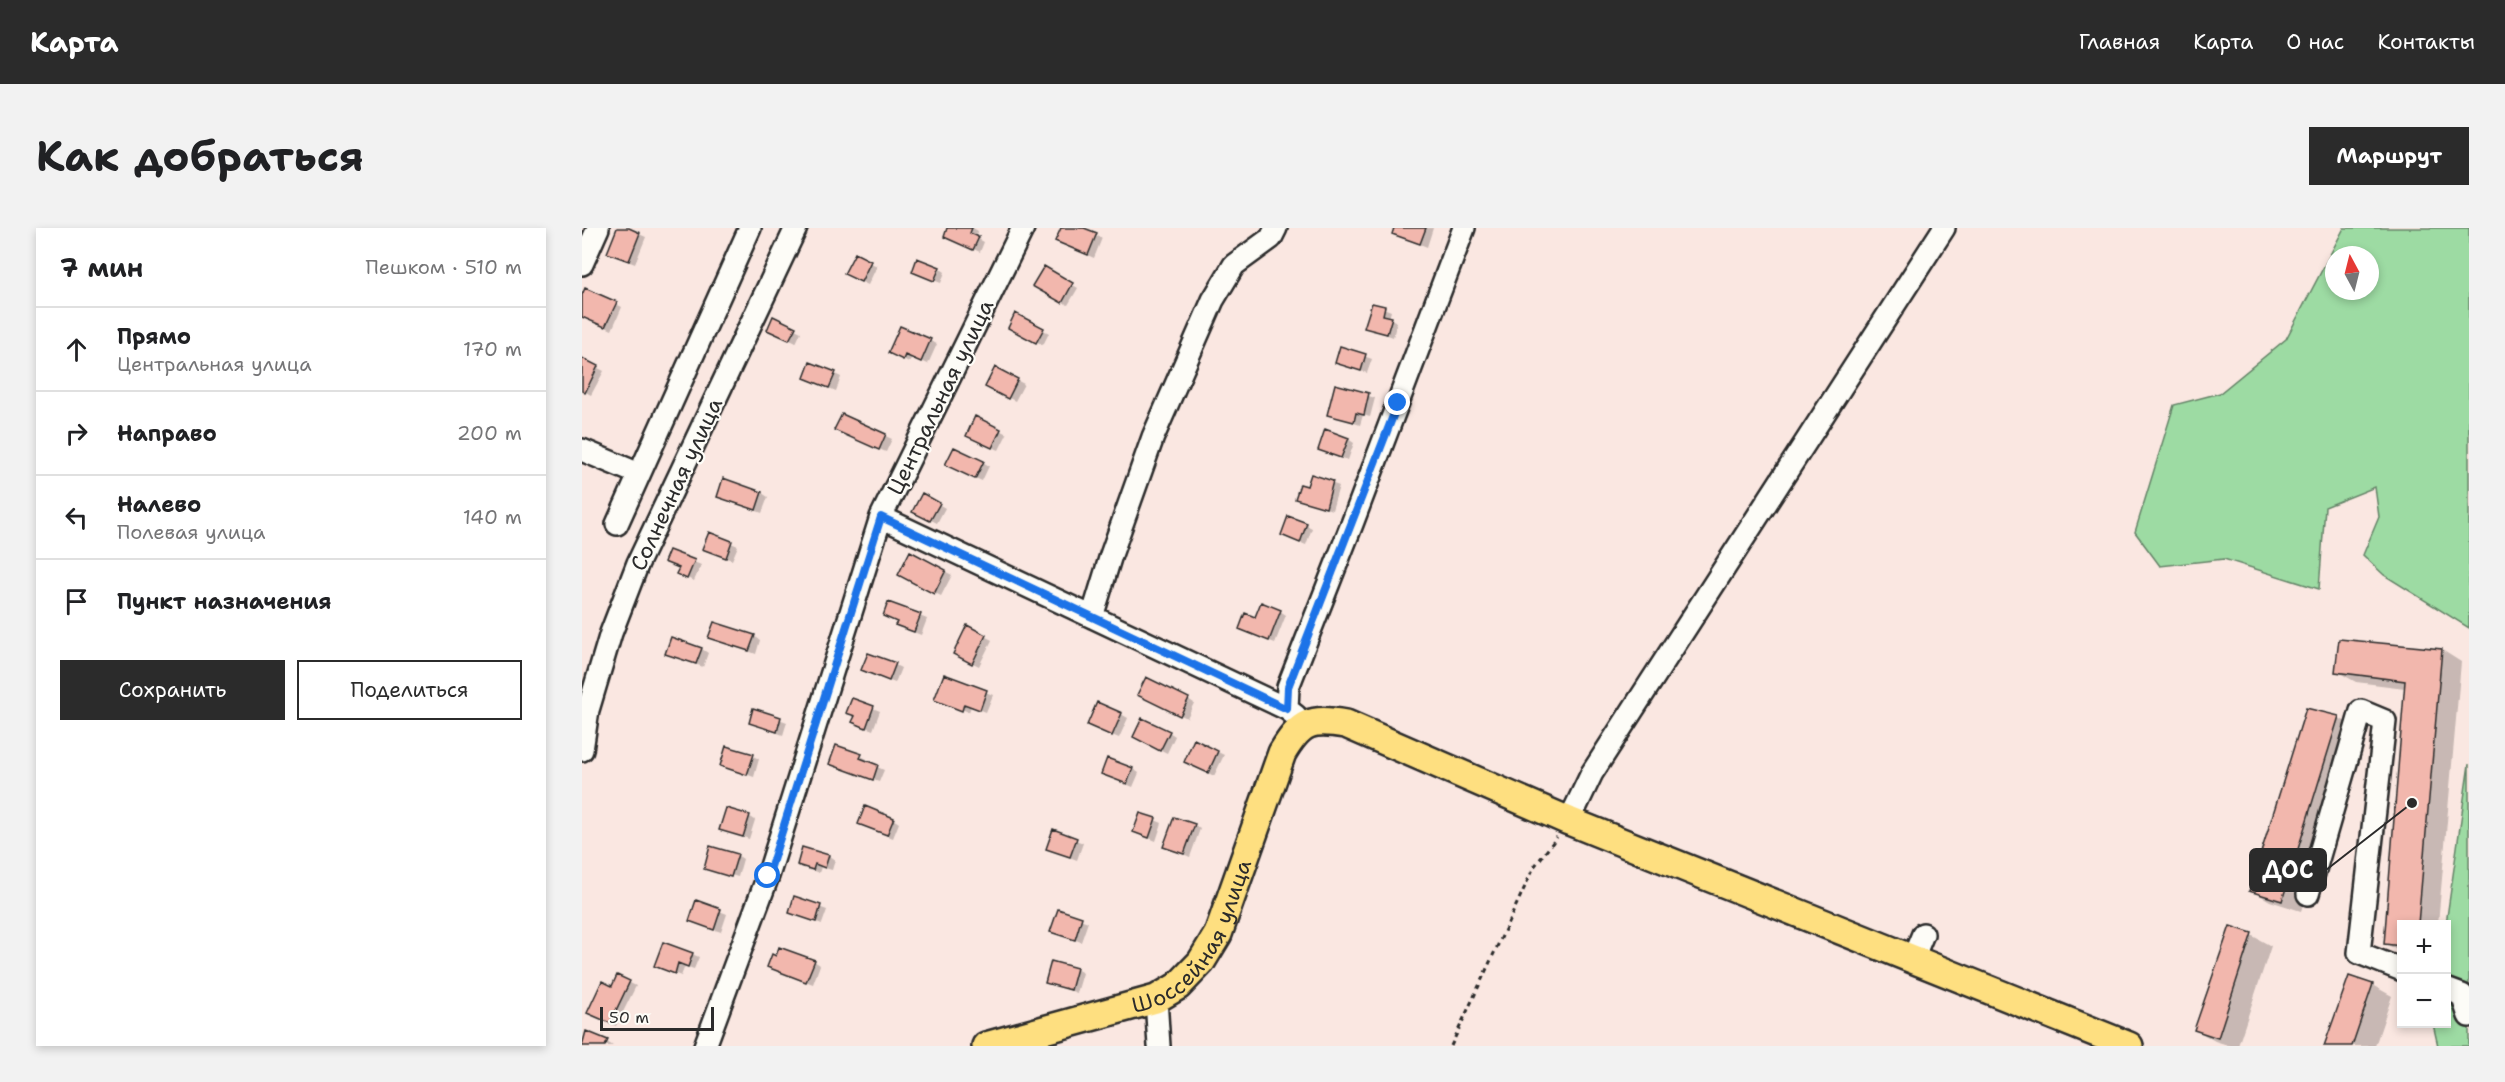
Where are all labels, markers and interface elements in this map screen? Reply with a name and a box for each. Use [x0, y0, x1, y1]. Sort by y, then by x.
text: Карта [30, 23, 119, 61]
text: Главная [2079, 28, 2160, 56]
text: Карта [2193, 28, 2253, 56]
text: О нас [2286, 28, 2344, 56]
text: Контакты [2377, 28, 2475, 56]
button: Маршрут [2309, 127, 2469, 185]
text: Как добраться [36, 128, 364, 184]
north arrow [2325, 246, 2379, 300]
text: 7 мин [60, 250, 143, 285]
text: Пешком · 510 m [366, 254, 522, 280]
street label: Центральная улица [881, 294, 1001, 500]
text: Прямо [117, 322, 191, 351]
icon: ahead [60, 333, 93, 366]
text: 170 m [463, 336, 522, 362]
text: Центральная улица [117, 351, 312, 377]
route end [1384, 389, 1410, 415]
street label: Солнечная улица [624, 393, 729, 575]
icon: right [60, 417, 93, 450]
text: Направо [117, 419, 217, 448]
text: 200 m [457, 420, 522, 446]
text: Налево [117, 490, 201, 519]
icon: left [60, 501, 93, 534]
text: 140 m [463, 504, 522, 530]
text: Полевая улица [117, 519, 266, 545]
icon: arrive [60, 585, 93, 618]
text: Пункт назначения [117, 587, 331, 616]
button: Сохранить [60, 660, 285, 720]
button: Поделиться [297, 660, 522, 720]
callout: ДОС [2250, 849, 2326, 891]
text: ДОС [2262, 854, 2314, 886]
street label: Шоссейная улица [1128, 855, 1258, 1020]
route start [754, 862, 780, 888]
map controls [2397, 920, 2451, 1028]
button: + [2397, 920, 2451, 974]
button: − [2397, 974, 2451, 1028]
scale bar [600, 1004, 714, 1032]
text: 50 m [609, 1007, 649, 1028]

